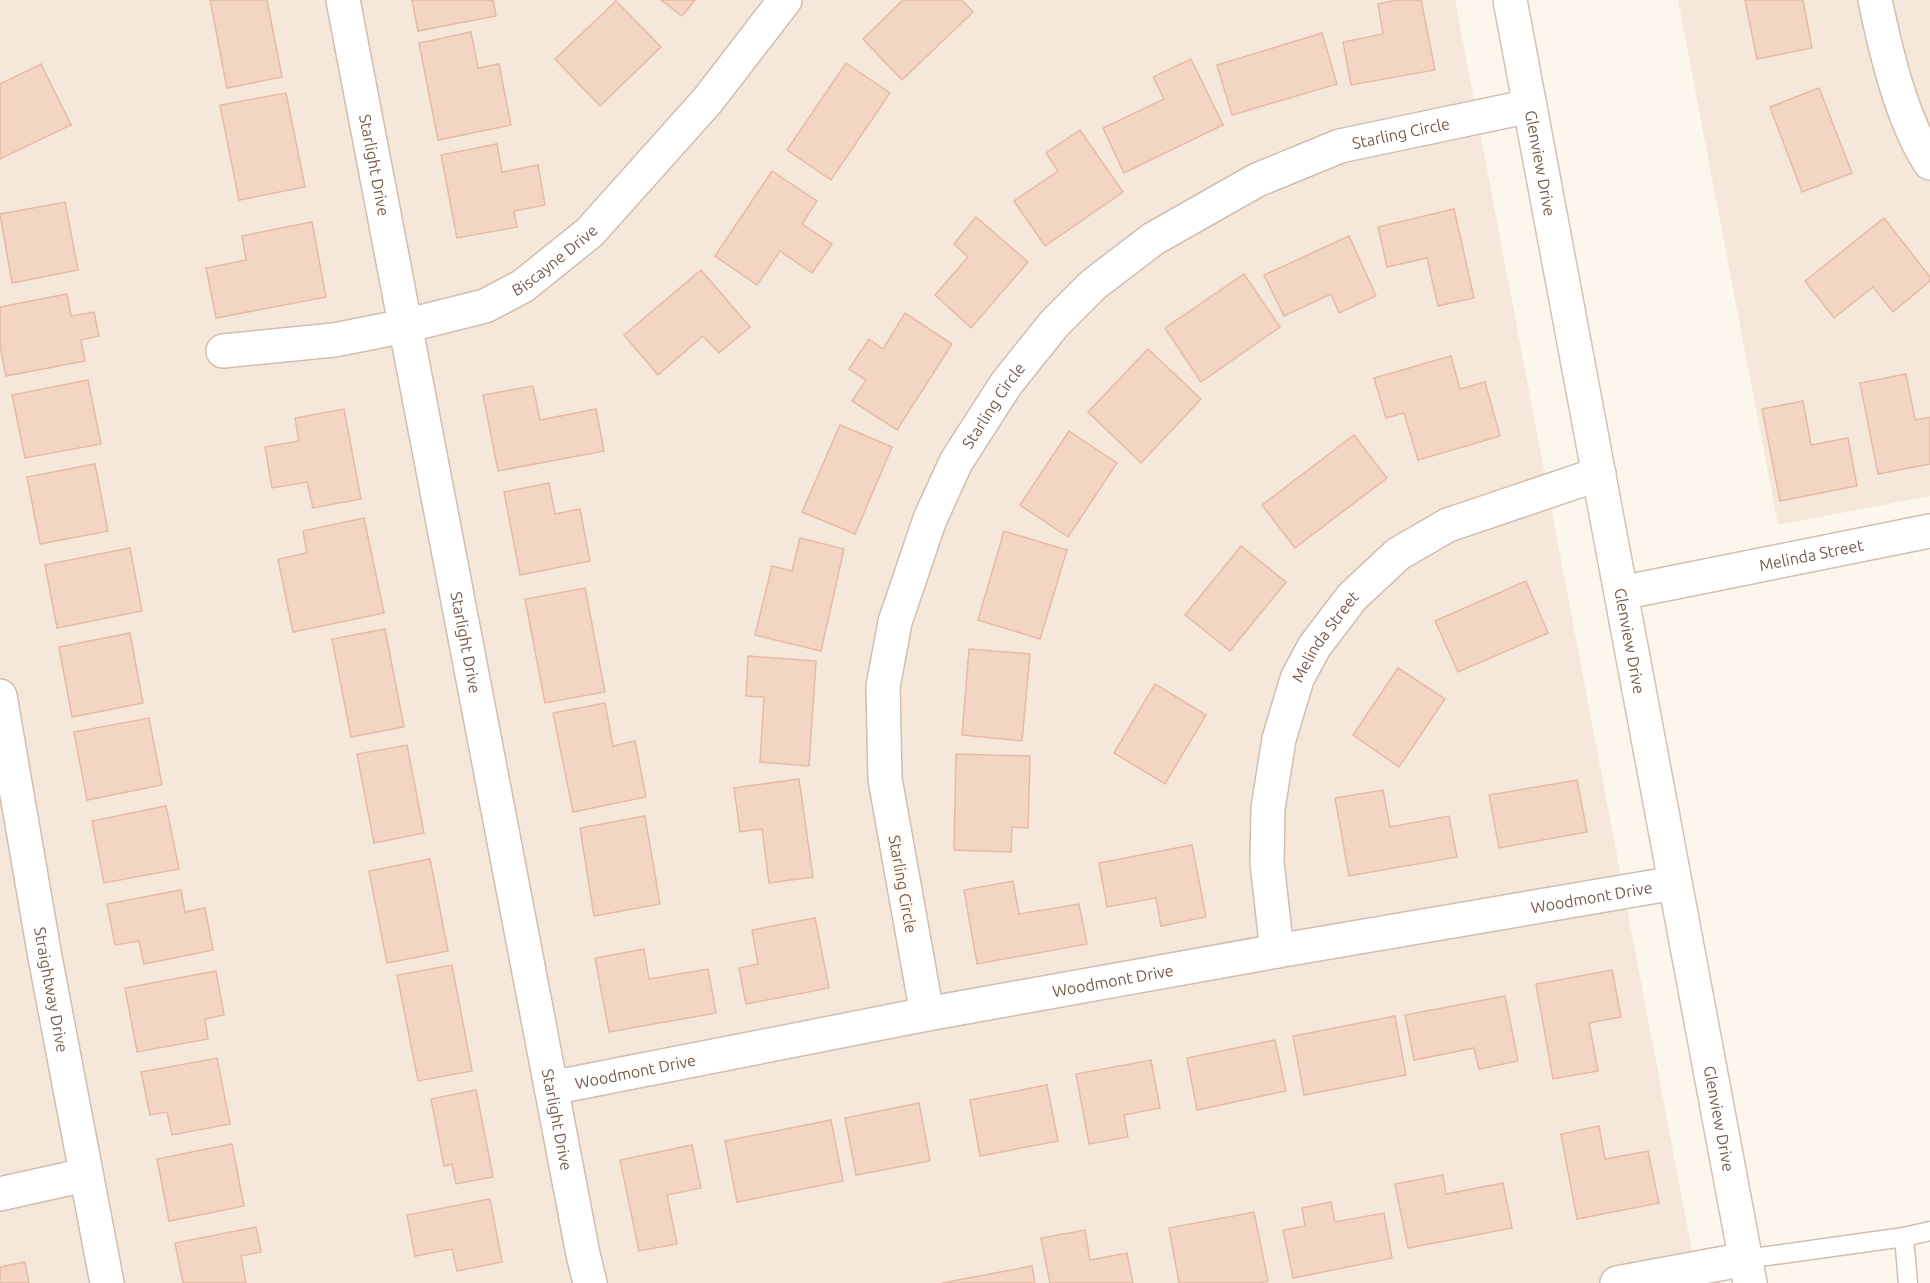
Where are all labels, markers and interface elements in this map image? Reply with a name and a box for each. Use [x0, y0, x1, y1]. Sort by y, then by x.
street label: Glenview Drive [1522, 109, 1559, 218]
street label: Starlight Drive [356, 113, 393, 217]
street label: Starling Circle [1350, 114, 1451, 152]
street label: Biscayne Drive [509, 221, 601, 299]
street label: Starling Circle [958, 359, 1028, 452]
street label: Melinda Street [1757, 535, 1866, 574]
street label: Melinda Street [1288, 587, 1362, 685]
street label: Glenview Drive [1611, 587, 1649, 695]
street label: Starlight Drive [447, 590, 484, 695]
street label: Starling Circle [886, 834, 920, 934]
street label: Woodmont Drive [1530, 878, 1654, 916]
street label: Straightway Drive [31, 925, 72, 1054]
street label: Woodmont Drive [1051, 961, 1175, 1000]
street label: Woodmont Drive [573, 1051, 697, 1092]
street label: Glenview Drive [1701, 1064, 1738, 1173]
street label: Starlight Drive [539, 1067, 576, 1172]

